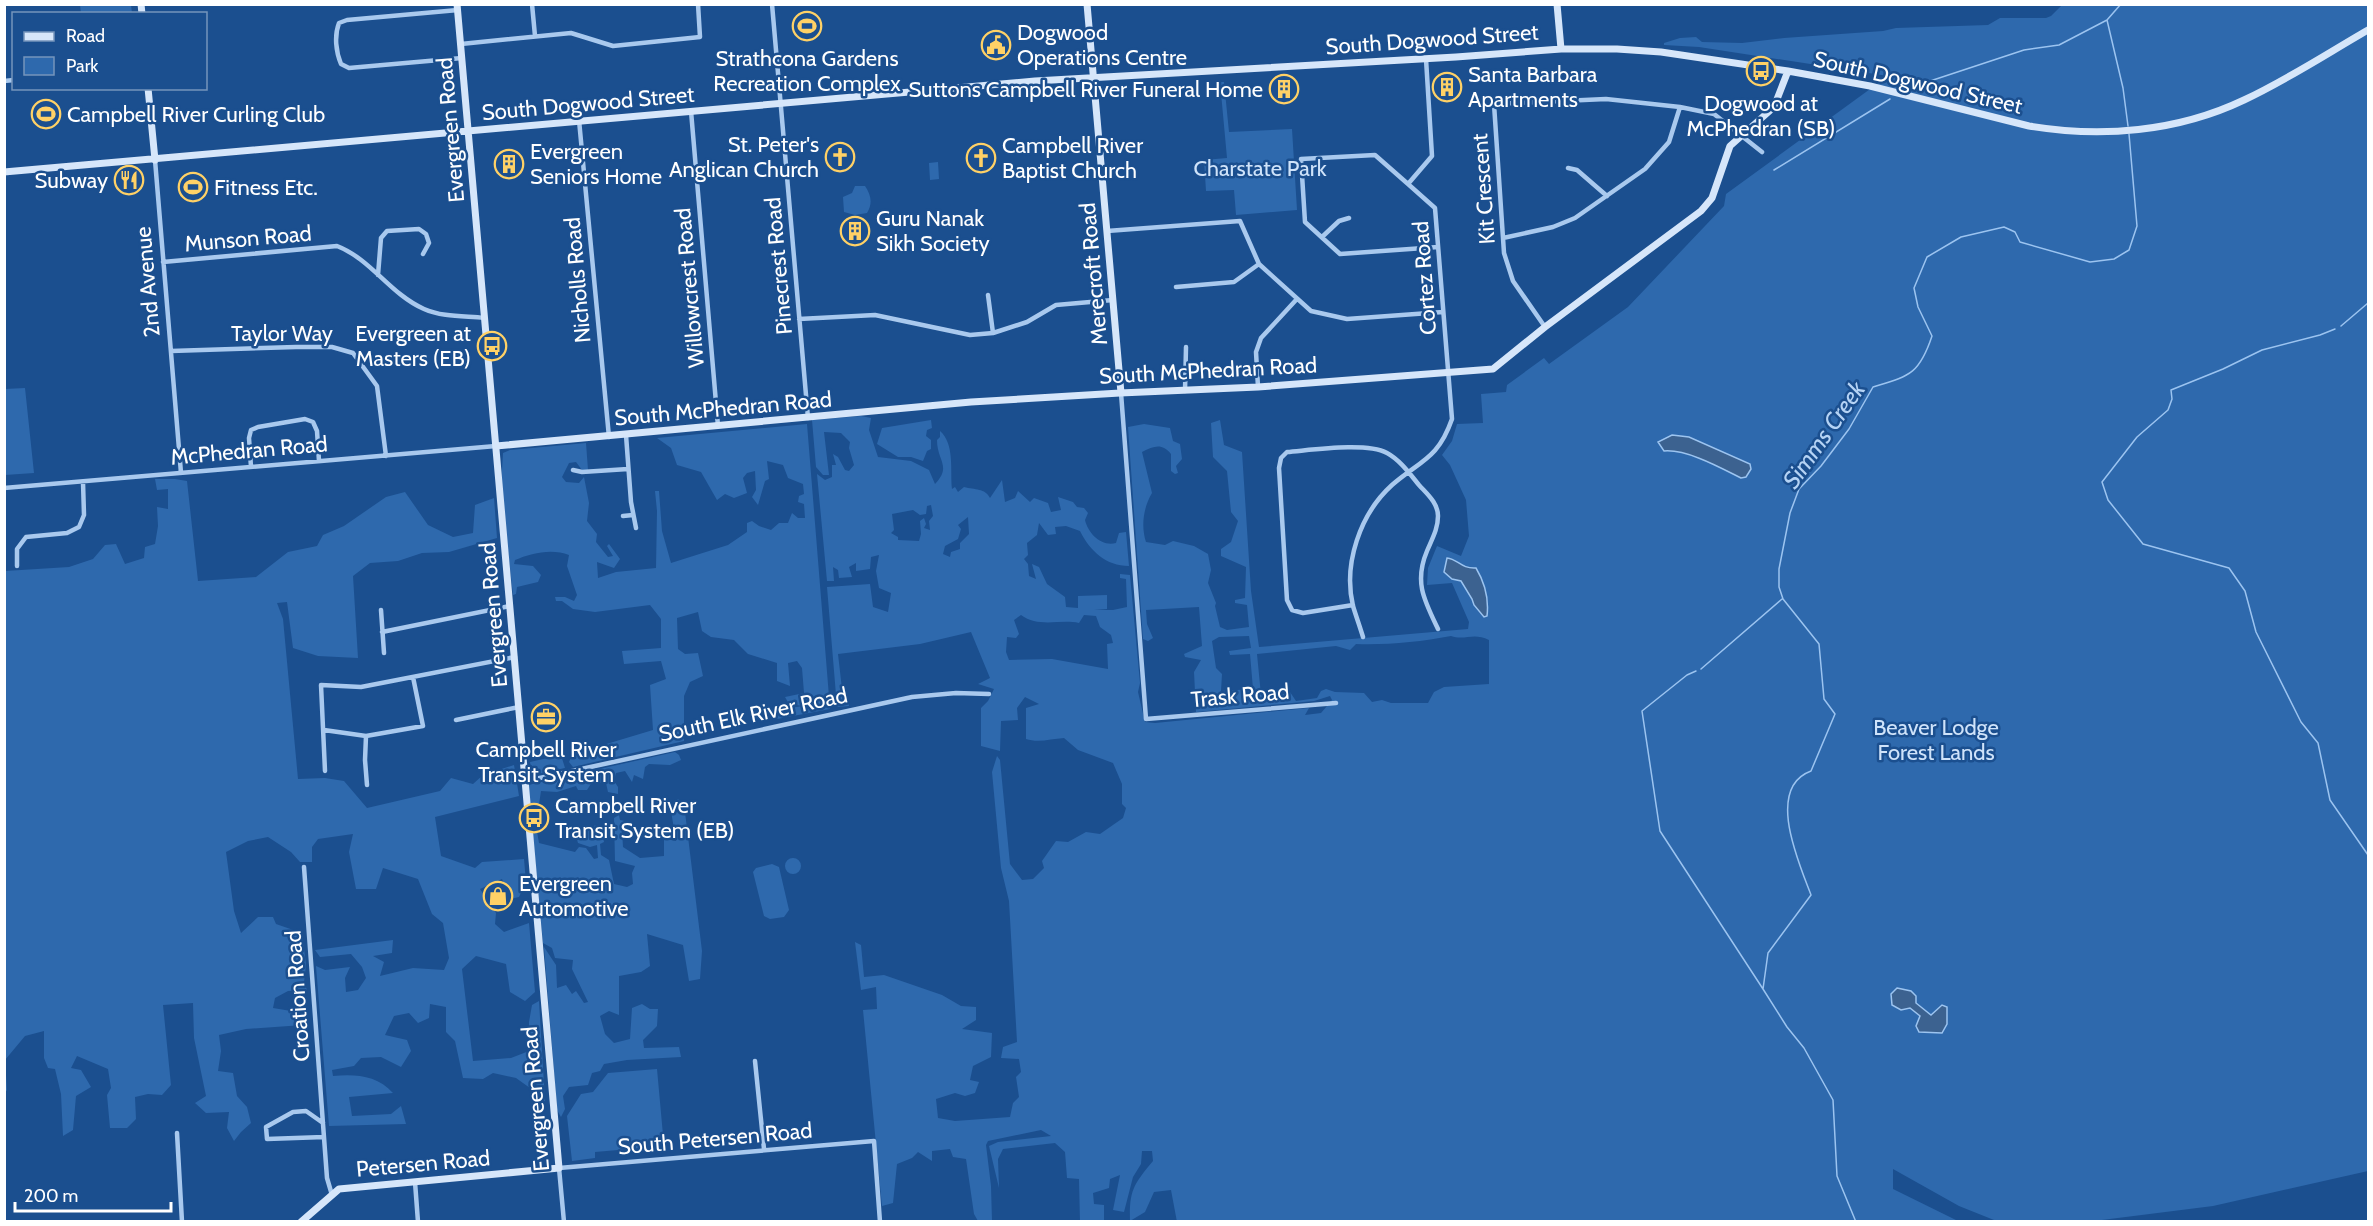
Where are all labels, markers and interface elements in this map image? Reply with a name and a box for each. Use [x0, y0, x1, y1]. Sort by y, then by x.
sports icon: Strathcona Gardens Recreation Complex [791, 10, 823, 42]
legend [12, 12, 207, 90]
place label: Dogwood Operations Centre [1017, 19, 1187, 71]
street label: South Dogwood Street [1325, 19, 1540, 60]
text: Road [66, 25, 105, 47]
public building icon: Dogwood Operations Centre [980, 29, 1012, 61]
place label: Strathcona Gardens Recreation Complex [713, 45, 901, 97]
street label: South Dogwood Street [1811, 45, 2025, 120]
text: Park [66, 55, 99, 77]
bus stop icon: Dogwood at McPhedran (SB) [1745, 55, 1777, 87]
street label: Evergreen Road [431, 56, 470, 204]
place label: Santa Barbara Apartments [1468, 61, 1598, 113]
building icon: Santa Barbara Apartments [1431, 71, 1463, 103]
building icon: Suttons Campbell River Funeral Home [1268, 73, 1300, 105]
place label: Suttons Campbell River Funeral Home [908, 76, 1263, 103]
street label: South Dogwood Street [481, 81, 696, 126]
place label: Dogwood at McPhedran (SB) [1687, 90, 1835, 142]
sports icon: Campbell River Curling Club [30, 98, 62, 130]
place label: Campbell River Curling Club [67, 101, 325, 128]
place label: St. Peter's Anglican Church [669, 131, 819, 183]
place label: Campbell River Baptist Church [1002, 132, 1143, 184]
street label: Kit Crescent [1466, 132, 1501, 245]
place label: Evergreen Seniors Home [530, 138, 662, 190]
church icon: St. Peter's Anglican Church [824, 141, 856, 173]
church icon: Campbell River Baptist Church [965, 142, 997, 174]
building icon: Evergreen Seniors Home [493, 148, 525, 180]
park label: Charstate Park [1193, 155, 1327, 182]
restaurant icon: Subway [113, 164, 145, 196]
place label: Subway [35, 167, 108, 194]
sports icon: Fitness Etc. [177, 171, 209, 203]
place label: Fitness Etc. [214, 174, 318, 201]
street label: Pinecrest Road [759, 196, 798, 336]
street label: Merecroft Road [1074, 202, 1113, 346]
place label: Guru Nanak Sikh Society [876, 205, 990, 257]
street label: Willowcrest Road [669, 207, 710, 369]
building icon: Guru Nanak Sikh Society [839, 215, 871, 247]
street label: Nicholls Road [559, 216, 596, 344]
street label: Munson Road [183, 219, 313, 258]
street label: Cortez Road [1407, 220, 1442, 336]
street label: 2nd Avenue [129, 226, 166, 338]
street label: Taylor Way [231, 320, 333, 347]
place label: Evergreen at Masters (EB) [355, 320, 472, 372]
bus stop icon: Evergreen at Masters (EB) [476, 330, 508, 362]
street label: South McPhedran Road [1098, 351, 1318, 390]
water label: Simms Creek [1776, 375, 1871, 494]
street label: South McPhedran Road [613, 386, 833, 431]
street label: McPhedran Road [169, 430, 329, 471]
street label: Evergreen Road [474, 541, 513, 689]
street label: Trask Road [1190, 678, 1290, 713]
street label: South Elk River Road [656, 681, 850, 748]
office icon: Campbell River Transit System [530, 701, 562, 733]
park label: Beaver Lodge Forest Lands [1873, 714, 1999, 766]
place label: Campbell River Transit System [475, 736, 617, 788]
place label: Campbell River Transit System (EB) [555, 792, 734, 844]
bus stop icon: Campbell River Transit System (EB) [518, 802, 550, 834]
place label: Evergreen Automotive [519, 870, 628, 922]
shop icon: Evergreen Automotive [482, 880, 514, 912]
street label: Croation Road [279, 929, 316, 1063]
street label: Evergreen Road [516, 1025, 555, 1173]
street label: South Petersen Road [617, 1117, 813, 1160]
street label: Petersen Road [355, 1144, 491, 1183]
scale bar [15, 1175, 171, 1213]
text: 200 m [24, 1185, 78, 1207]

